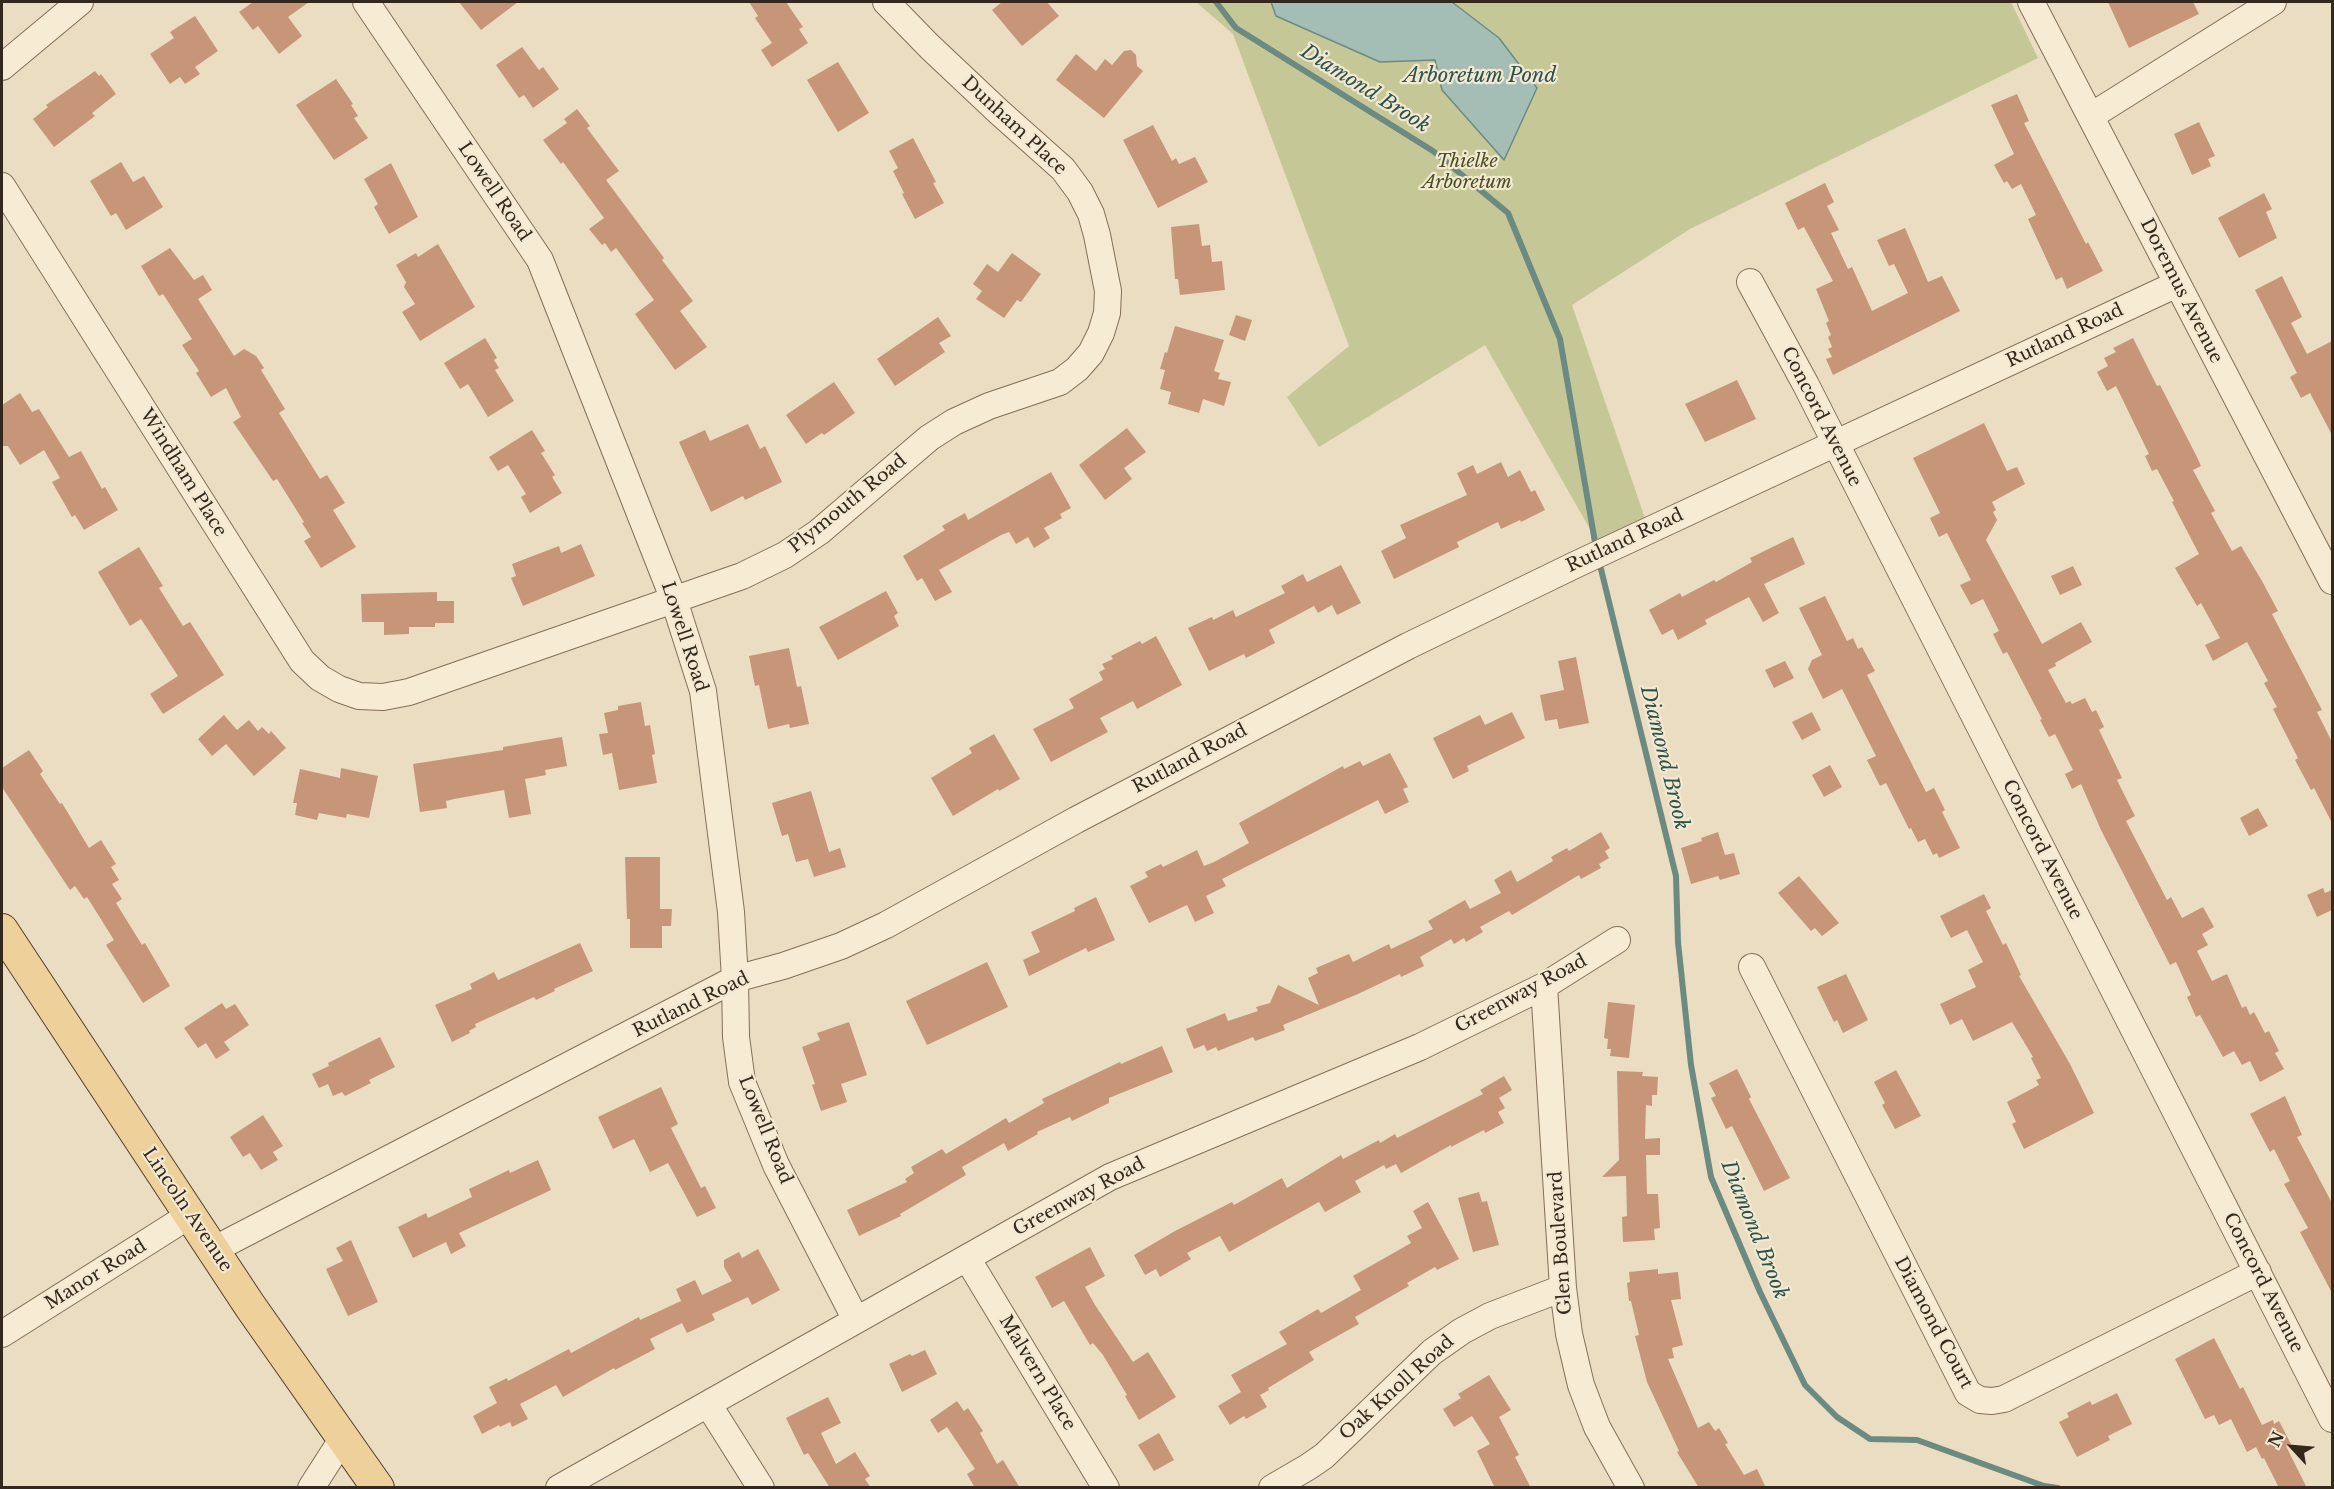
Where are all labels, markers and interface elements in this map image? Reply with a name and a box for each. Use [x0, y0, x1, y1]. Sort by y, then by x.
water label: Diamond Brook [1296, 40, 1434, 138]
water label: Arboretum Pond [1404, 64, 1556, 88]
street label: Dunham Place [957, 72, 1071, 180]
street label: Lowell Road [453, 138, 535, 246]
park label: Thielke Arboretum [1422, 151, 1512, 194]
street label: Doremus Avenue [2135, 215, 2227, 367]
street label: Rutland Road [2003, 299, 2127, 373]
street label: Concord Avenue [1776, 343, 1866, 491]
street label: Windham Place [135, 405, 231, 541]
street label: Plymouth Road [785, 450, 911, 558]
street label: Rutland Road [1563, 504, 1687, 578]
street label: Lowell Road [656, 579, 712, 695]
water label: Diamond Brook [1635, 684, 1693, 832]
street label: Rutland Road [1129, 720, 1251, 798]
street label: Concord Avenue [1997, 776, 2087, 924]
street label: Greenway Road [1451, 950, 1591, 1038]
street label: Rutland Road [629, 968, 753, 1042]
street label: Lowell Road [734, 1073, 796, 1187]
street label: Lincoln Avenue [138, 1144, 236, 1276]
street label: Greenway Road [1009, 1153, 1149, 1241]
water label: Diamond Brook [1715, 1157, 1793, 1303]
street label: Glen Boulevard [1545, 1170, 1577, 1316]
street label: Concord Avenue [2218, 1209, 2308, 1357]
street label: Manor Road [41, 1235, 151, 1315]
street label: Diamond Court [1889, 1253, 1977, 1393]
street label: Malvern Place [994, 1311, 1080, 1435]
street label: Oak Knoll Road [1335, 1331, 1459, 1445]
north arrow [2262, 1417, 2322, 1477]
text: N [2264, 1428, 2288, 1450]

